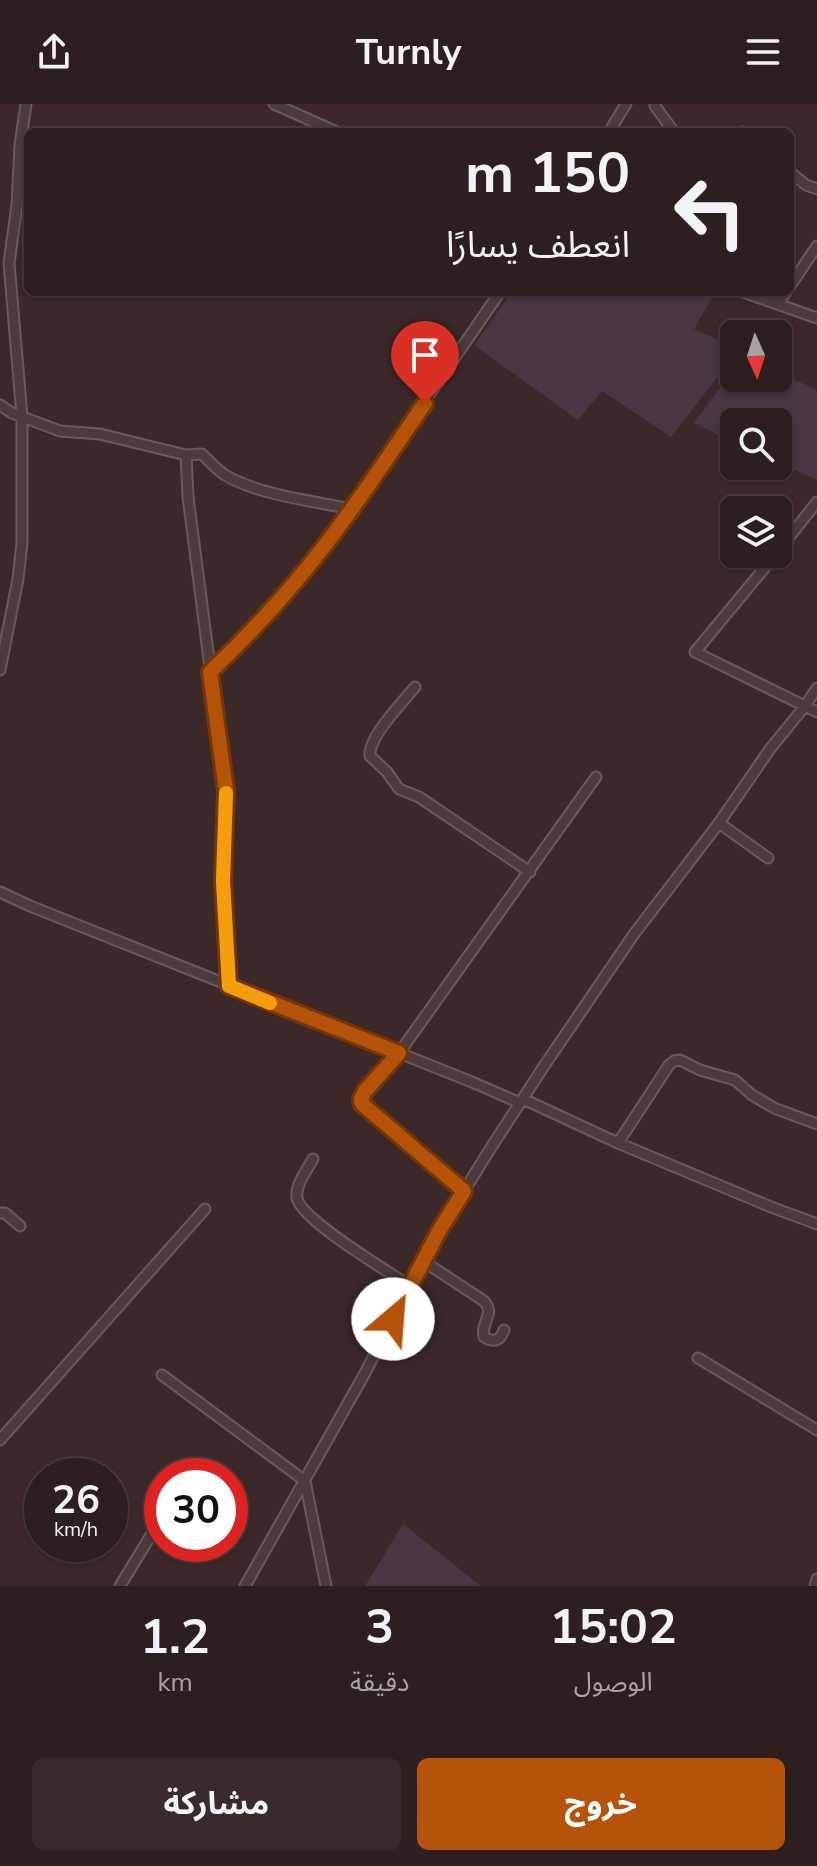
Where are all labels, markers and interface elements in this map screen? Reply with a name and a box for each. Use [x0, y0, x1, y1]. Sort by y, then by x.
text: Turnly [356, 28, 461, 77]
icon: share [32, 30, 76, 74]
icon: menu [741, 30, 785, 74]
text: 150 m [465, 135, 630, 212]
icon: left [658, 160, 762, 264]
text: انعطف يسارًا [446, 221, 630, 270]
north arrow [720, 320, 792, 392]
map controls [720, 320, 792, 568]
pin [391, 321, 459, 403]
icon: arrive [403, 333, 447, 377]
button: search [720, 408, 792, 480]
button: layers [720, 496, 792, 568]
position arrow [351, 1277, 435, 1361]
speed limit sign: 30 [144, 1458, 248, 1562]
text: 26 [52, 1473, 100, 1527]
text: km/h [54, 1516, 98, 1543]
text: 3 [365, 1594, 394, 1660]
text: 15:02 [550, 1594, 677, 1660]
text: 1.2 [140, 1604, 210, 1670]
text: km [157, 1665, 193, 1700]
text: دقيقة [350, 1665, 409, 1700]
text: الوصول [574, 1665, 653, 1700]
button: مشاركة [32, 1758, 401, 1850]
button: خروج [417, 1758, 785, 1850]

